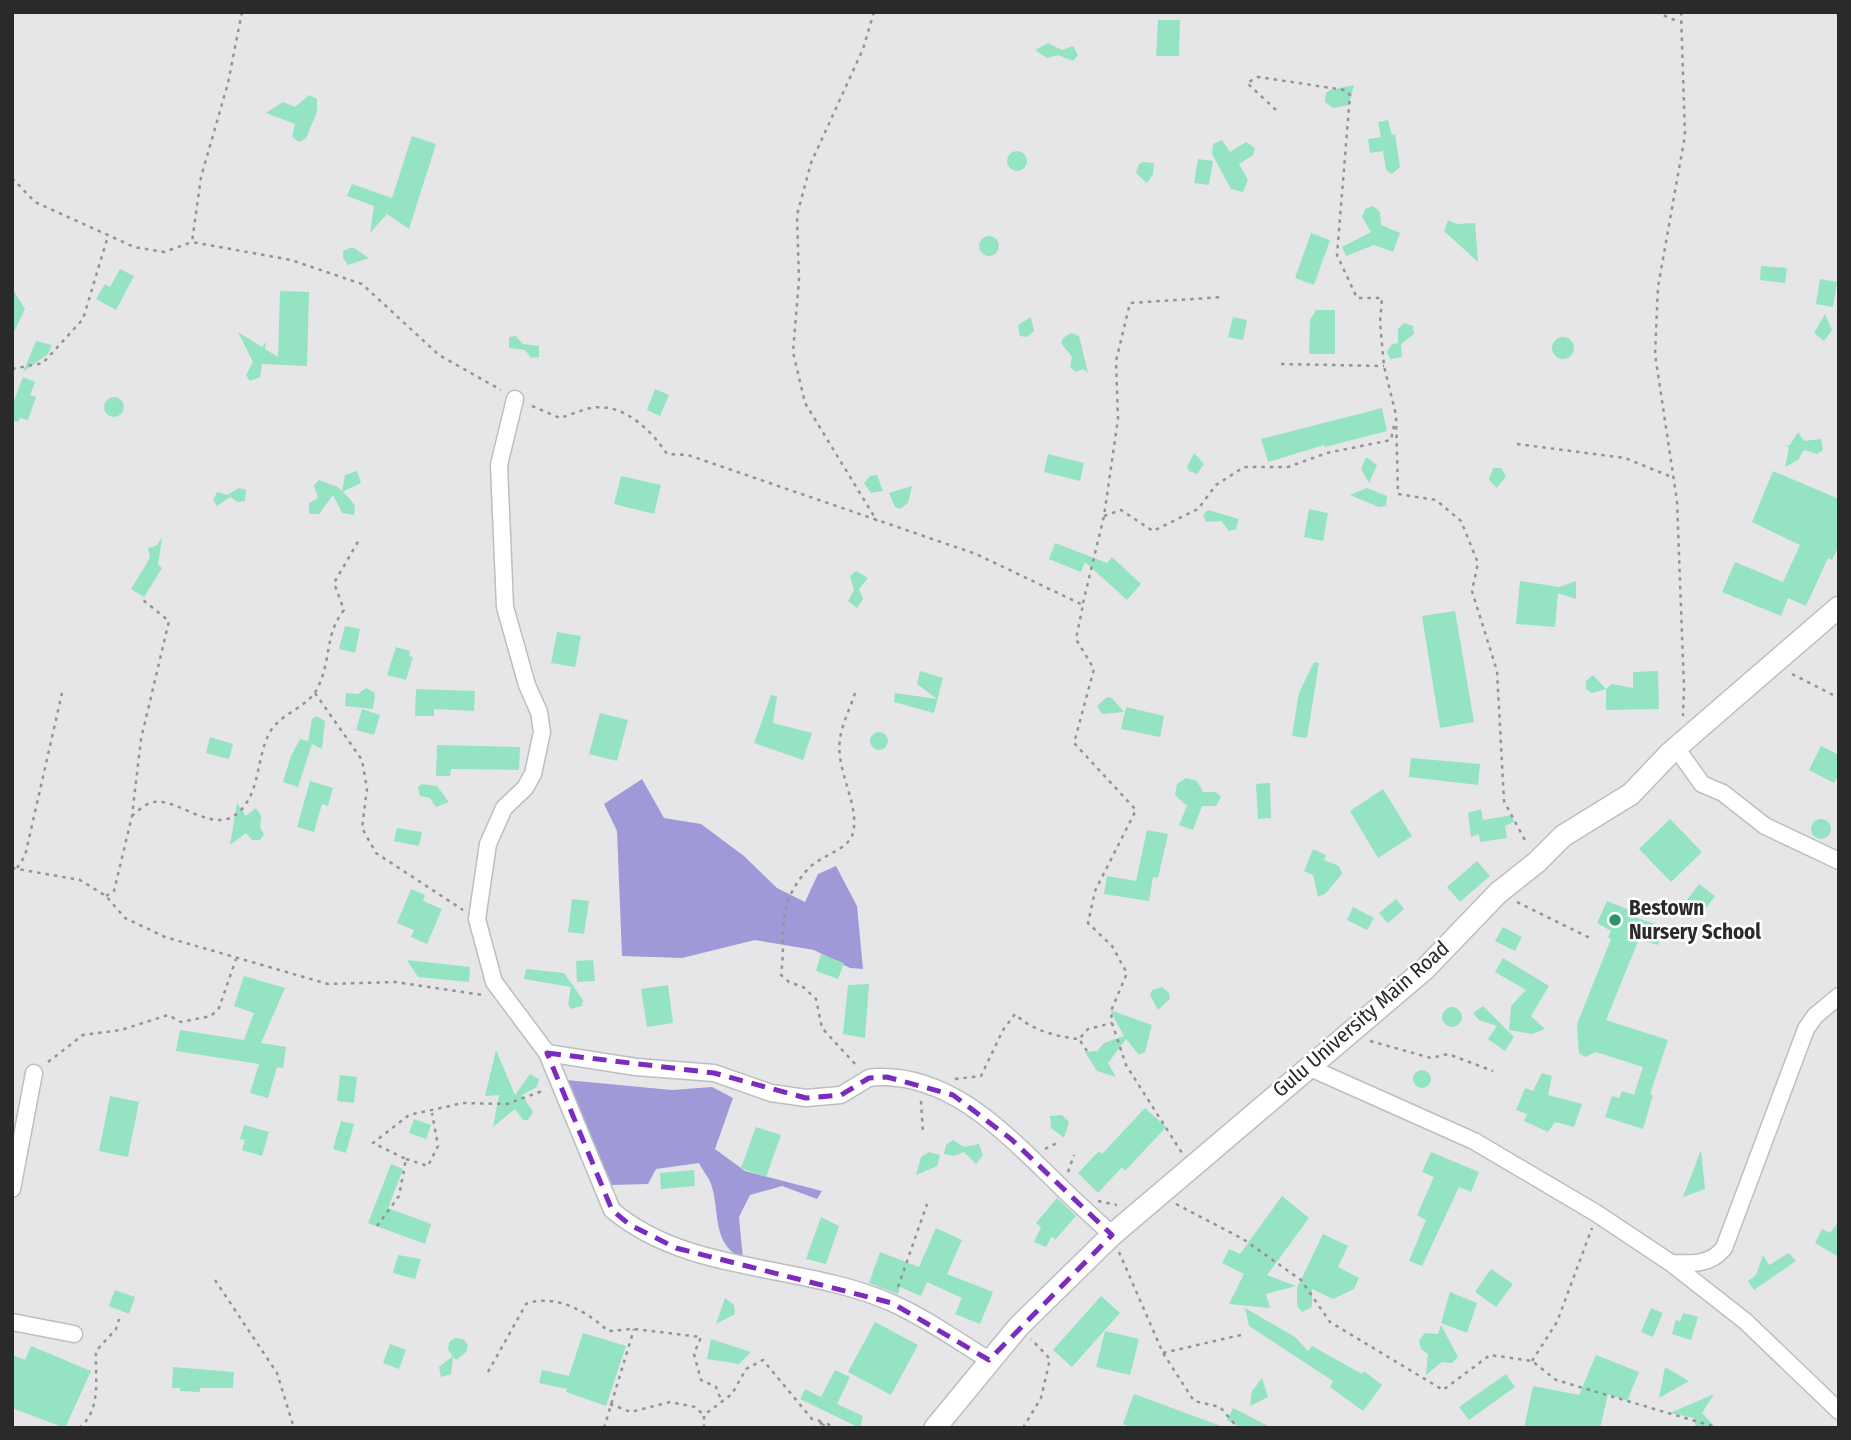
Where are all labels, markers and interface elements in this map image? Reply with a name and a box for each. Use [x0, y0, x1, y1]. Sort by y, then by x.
place label: Bestown Nursery School [1629, 895, 1761, 945]
marker: Bestown Nursery School [1607, 912, 1623, 928]
street label: Gulu University Main Road [1267, 935, 1455, 1103]

